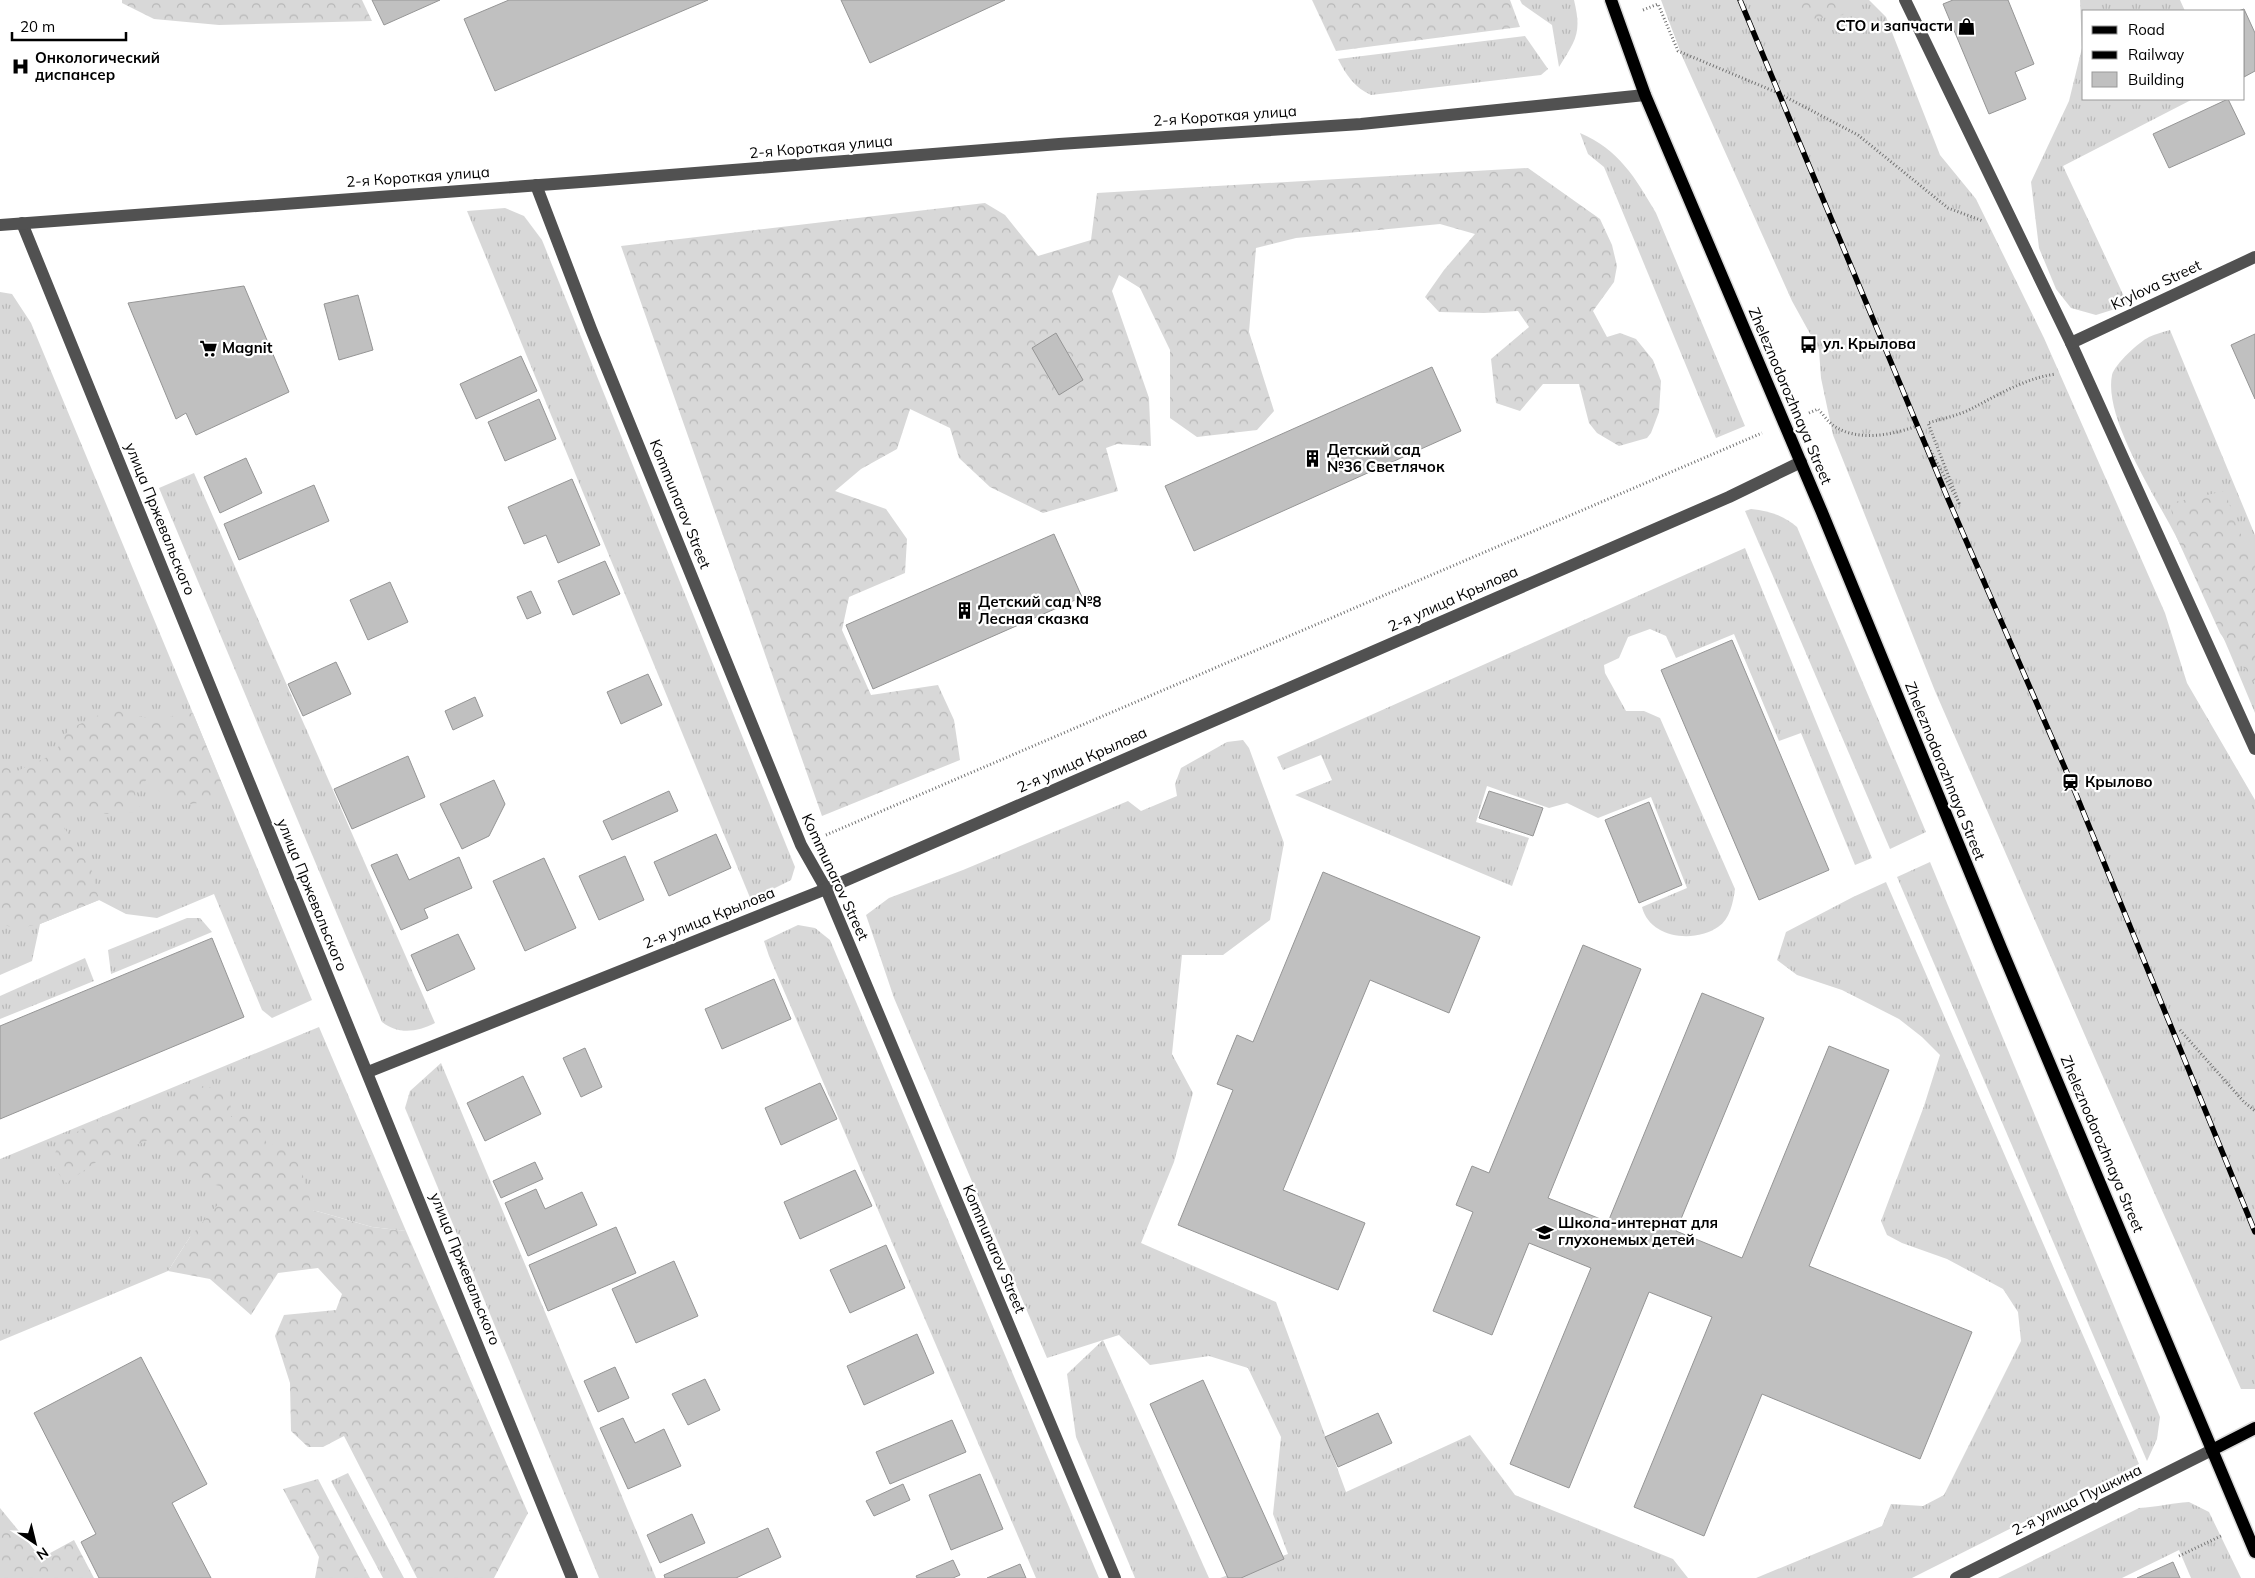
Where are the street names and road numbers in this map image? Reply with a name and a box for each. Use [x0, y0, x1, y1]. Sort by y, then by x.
street label: 2-я Короткая улица [1153, 101, 1297, 130]
street label: 2-я Короткая улица [748, 131, 893, 162]
street label: 2-я Короткая улица [346, 162, 490, 191]
street label: Krylova Street [2108, 255, 2204, 314]
street label: Zheleznodorozhnaya Street [1744, 304, 1836, 487]
street label: Kommunarov Street [646, 436, 715, 571]
street label: улица Пржевальского [121, 440, 200, 598]
street label: 2-я улица Крылова [1385, 561, 1521, 636]
street label: Zheleznodorozhnaya Street [1901, 679, 1990, 863]
street label: 2-я улица Крылова [1014, 722, 1150, 797]
street label: Kommunarov Street [798, 810, 873, 943]
street label: улица Пржевальского [273, 816, 352, 974]
street label: 2-я улица Крылова [640, 882, 777, 953]
street label: Zheleznodorozhnaya Street [2056, 1052, 2148, 1235]
street label: Kommunarov Street [959, 1182, 1030, 1316]
street label: улица Пржевальского [426, 1190, 505, 1348]
street label: 2-я улица Пушкина [2009, 1460, 2145, 1539]

